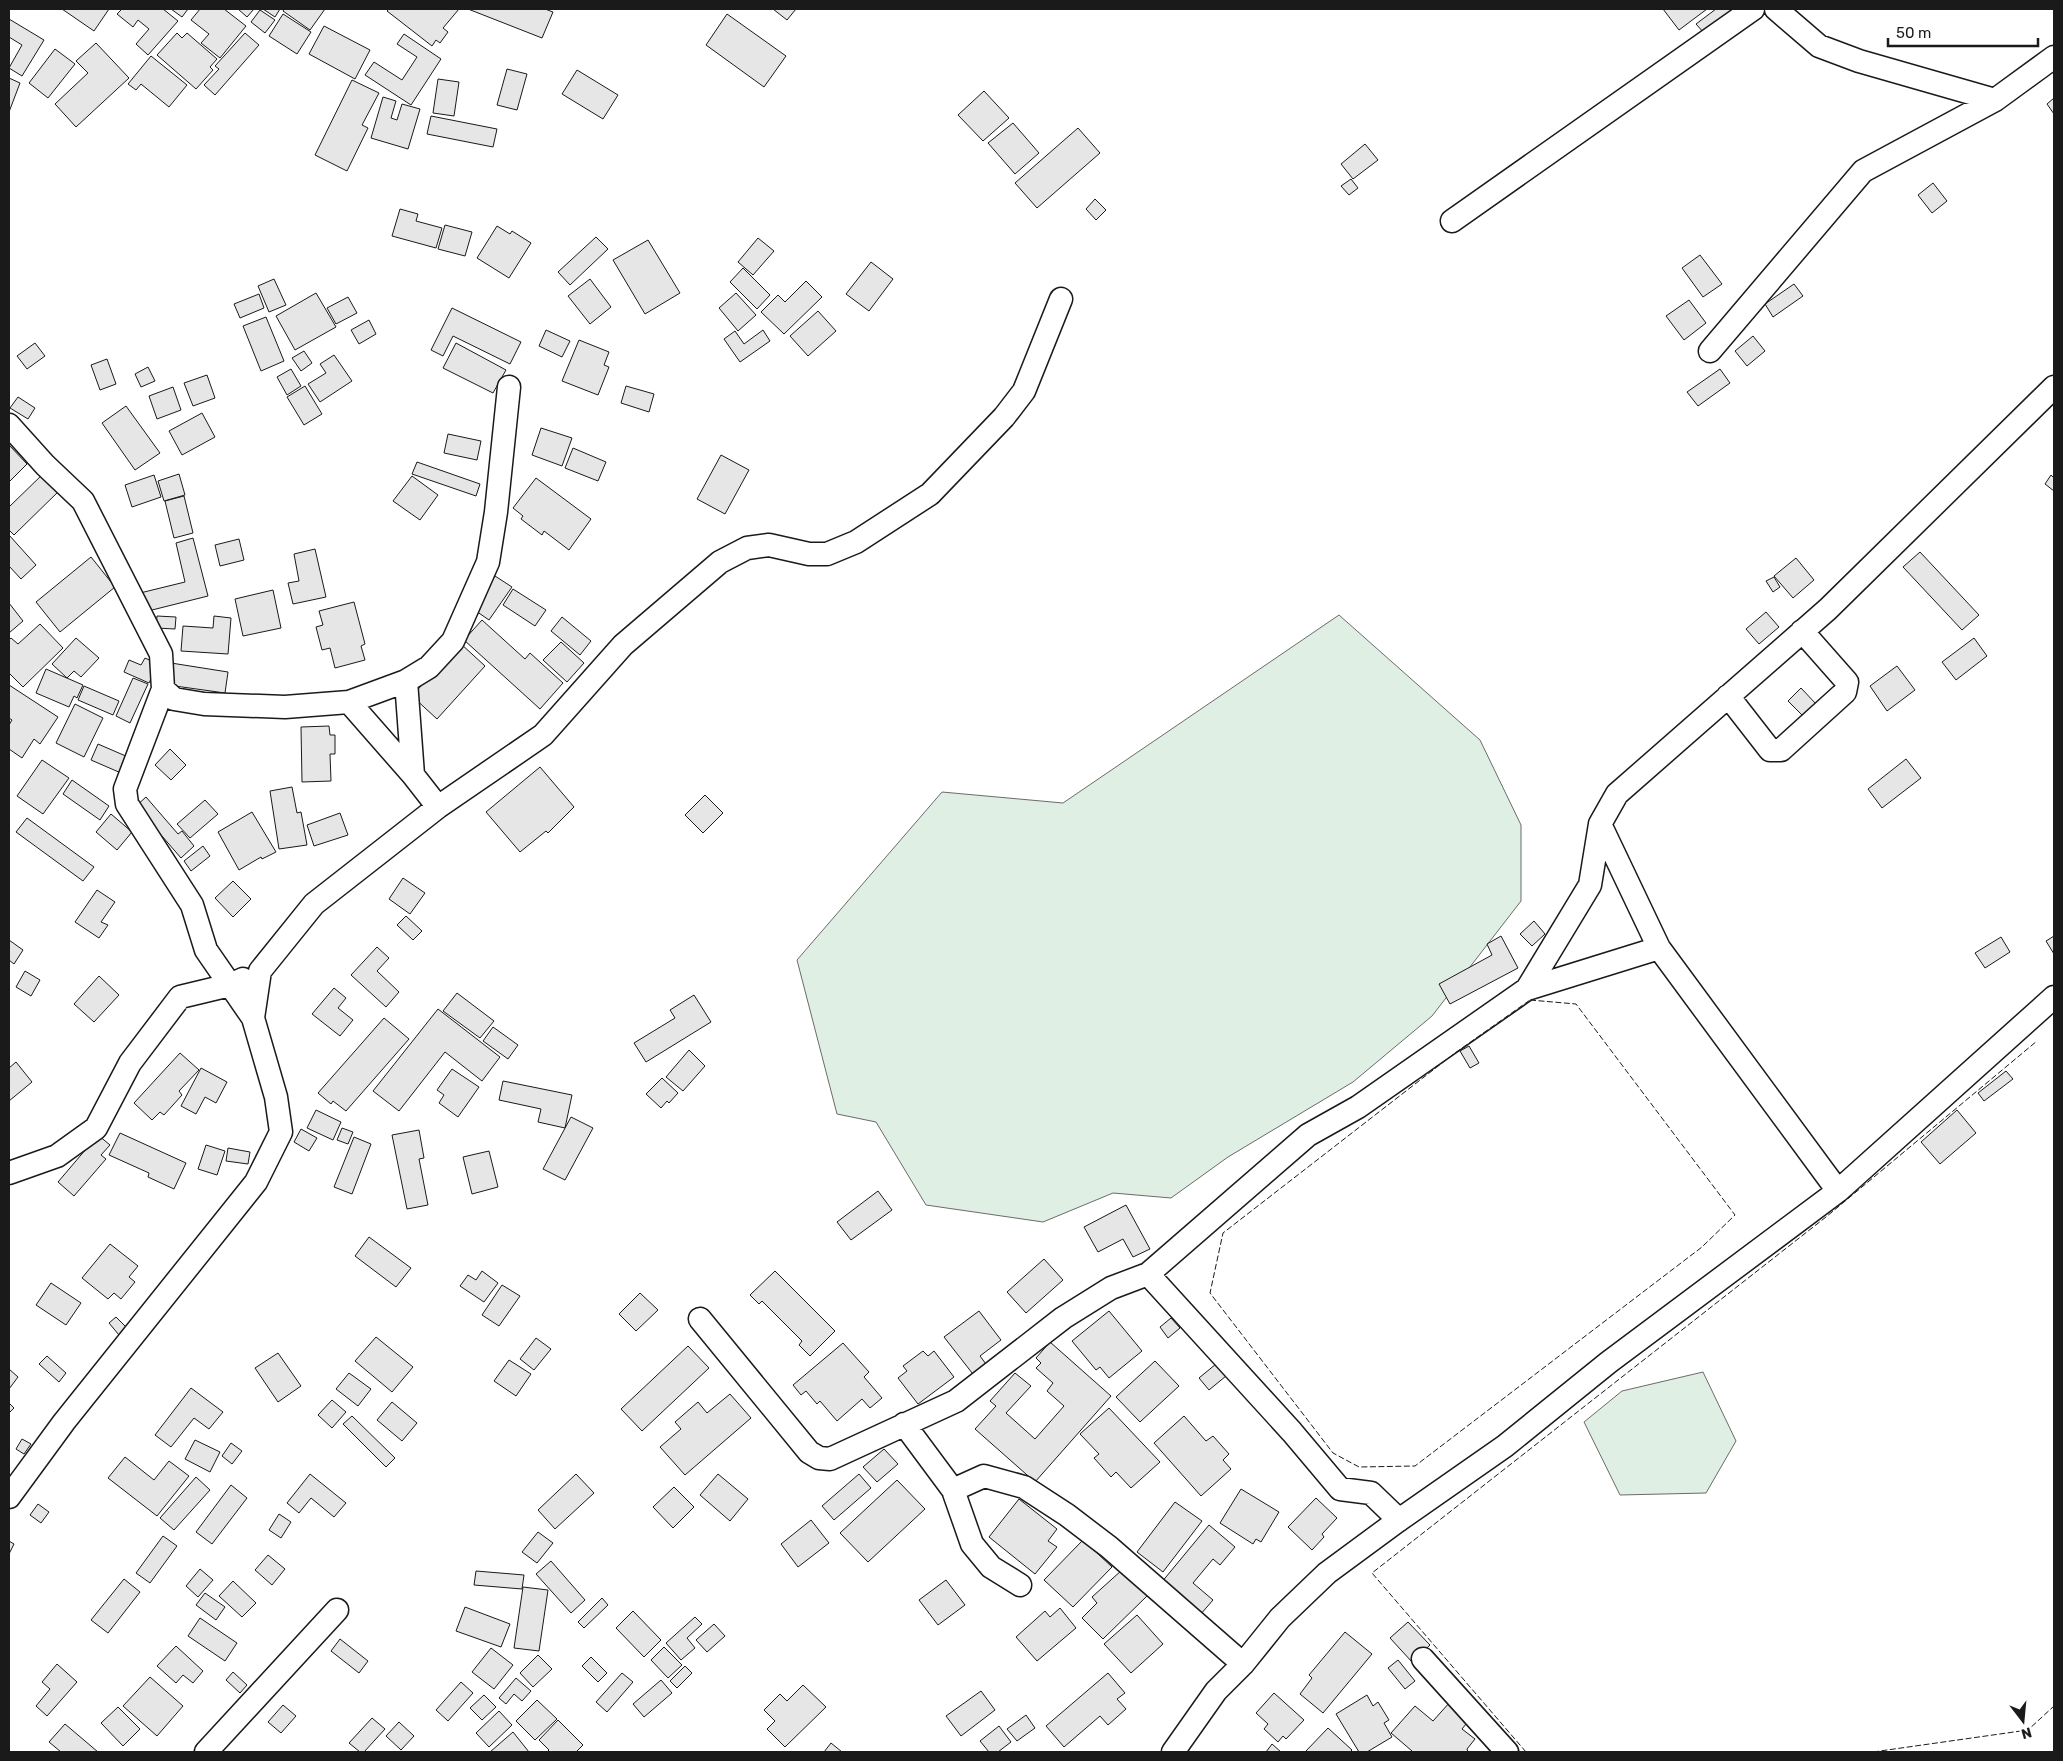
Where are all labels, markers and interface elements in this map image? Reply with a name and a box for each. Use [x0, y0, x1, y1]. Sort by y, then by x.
scale bar [1888, 15, 2038, 47]
text: 50 m [1896, 24, 1931, 42]
north arrow [1998, 1696, 2048, 1746]
text: N [2019, 1723, 2034, 1743]

